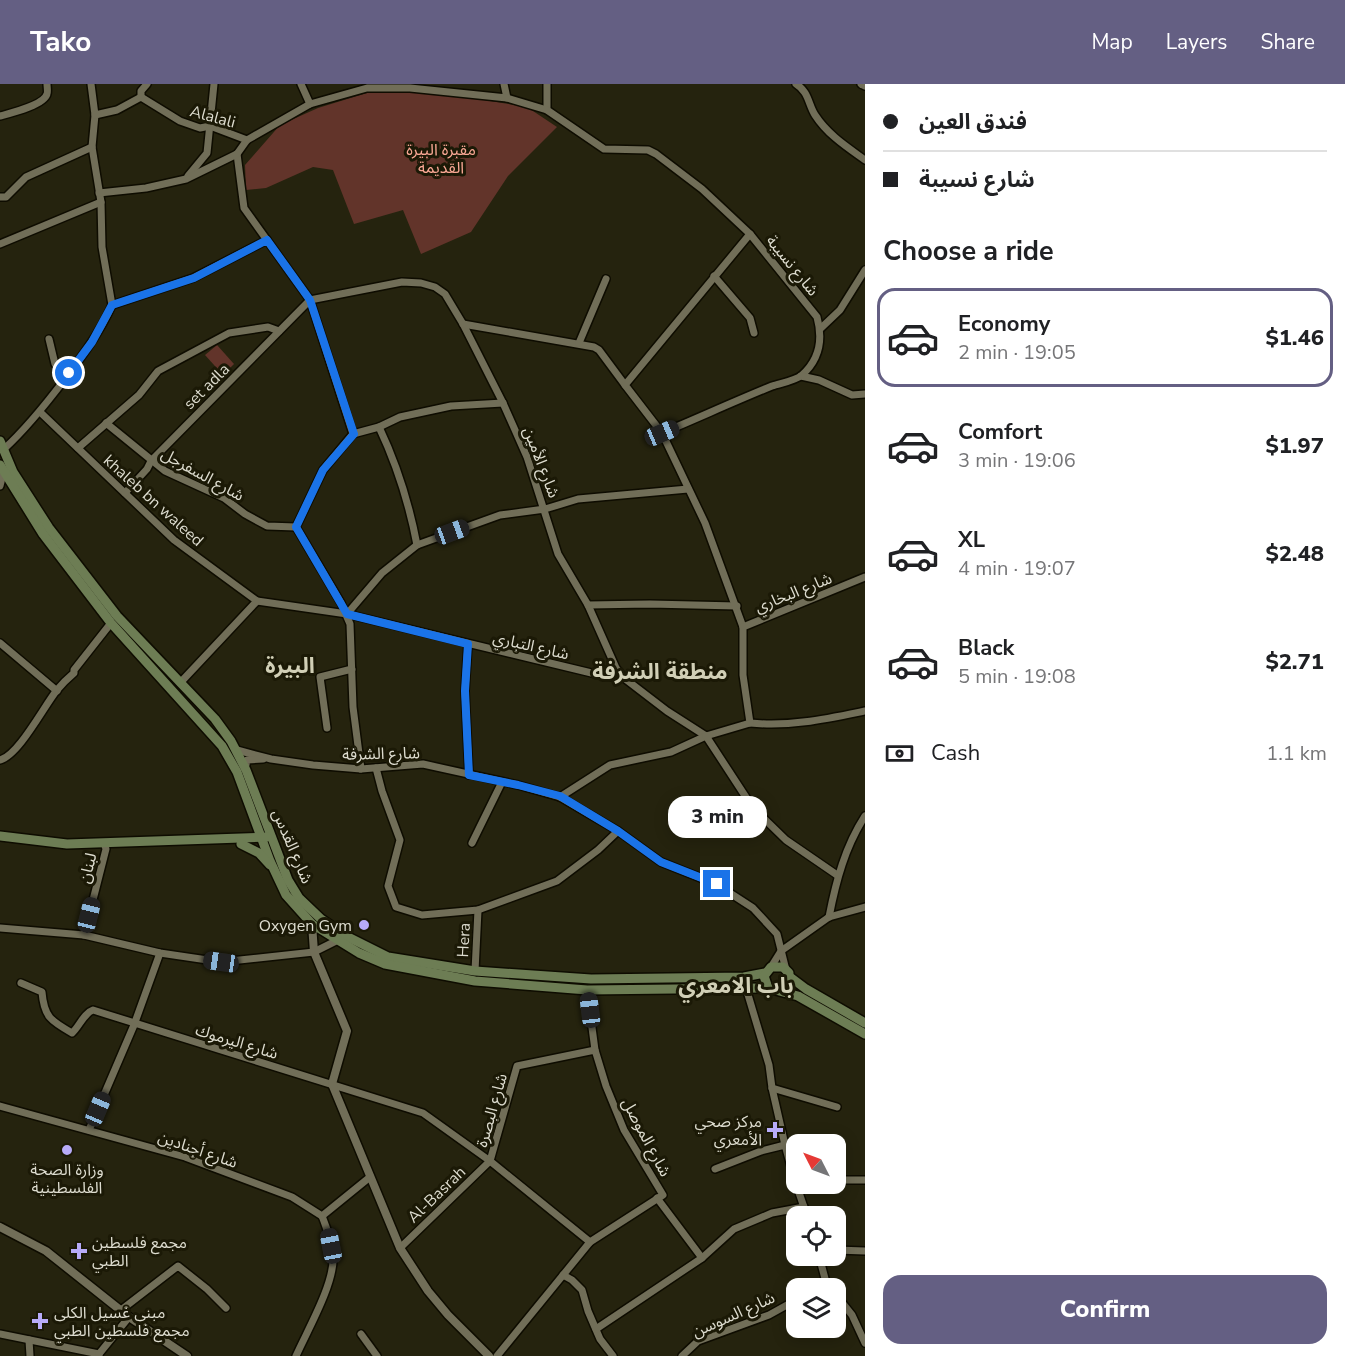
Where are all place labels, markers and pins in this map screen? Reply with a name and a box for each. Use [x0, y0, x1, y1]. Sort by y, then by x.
place label: Oxygen Gym [259, 915, 352, 937]
marker: Oxygen Gym [357, 918, 371, 932]
place label: مركز صحي الأمعري [694, 1111, 762, 1152]
marker: مركز صحي الأمعري [766, 1121, 784, 1139]
marker: وزارة الصحة الفلسطينية [60, 1143, 74, 1157]
place label: وزارة الصحة الفلسطينية [30, 1159, 104, 1199]
place label: مجمع فلسطين الطبي [92, 1232, 187, 1273]
marker: مجمع فلسطين الطبي [70, 1242, 88, 1260]
place label: مبنى غسيل الكلى مجمع فلسطين الطبي [54, 1302, 190, 1343]
marker: مبنى غسيل الكلى مجمع فلسطين الطبي [31, 1312, 49, 1330]

